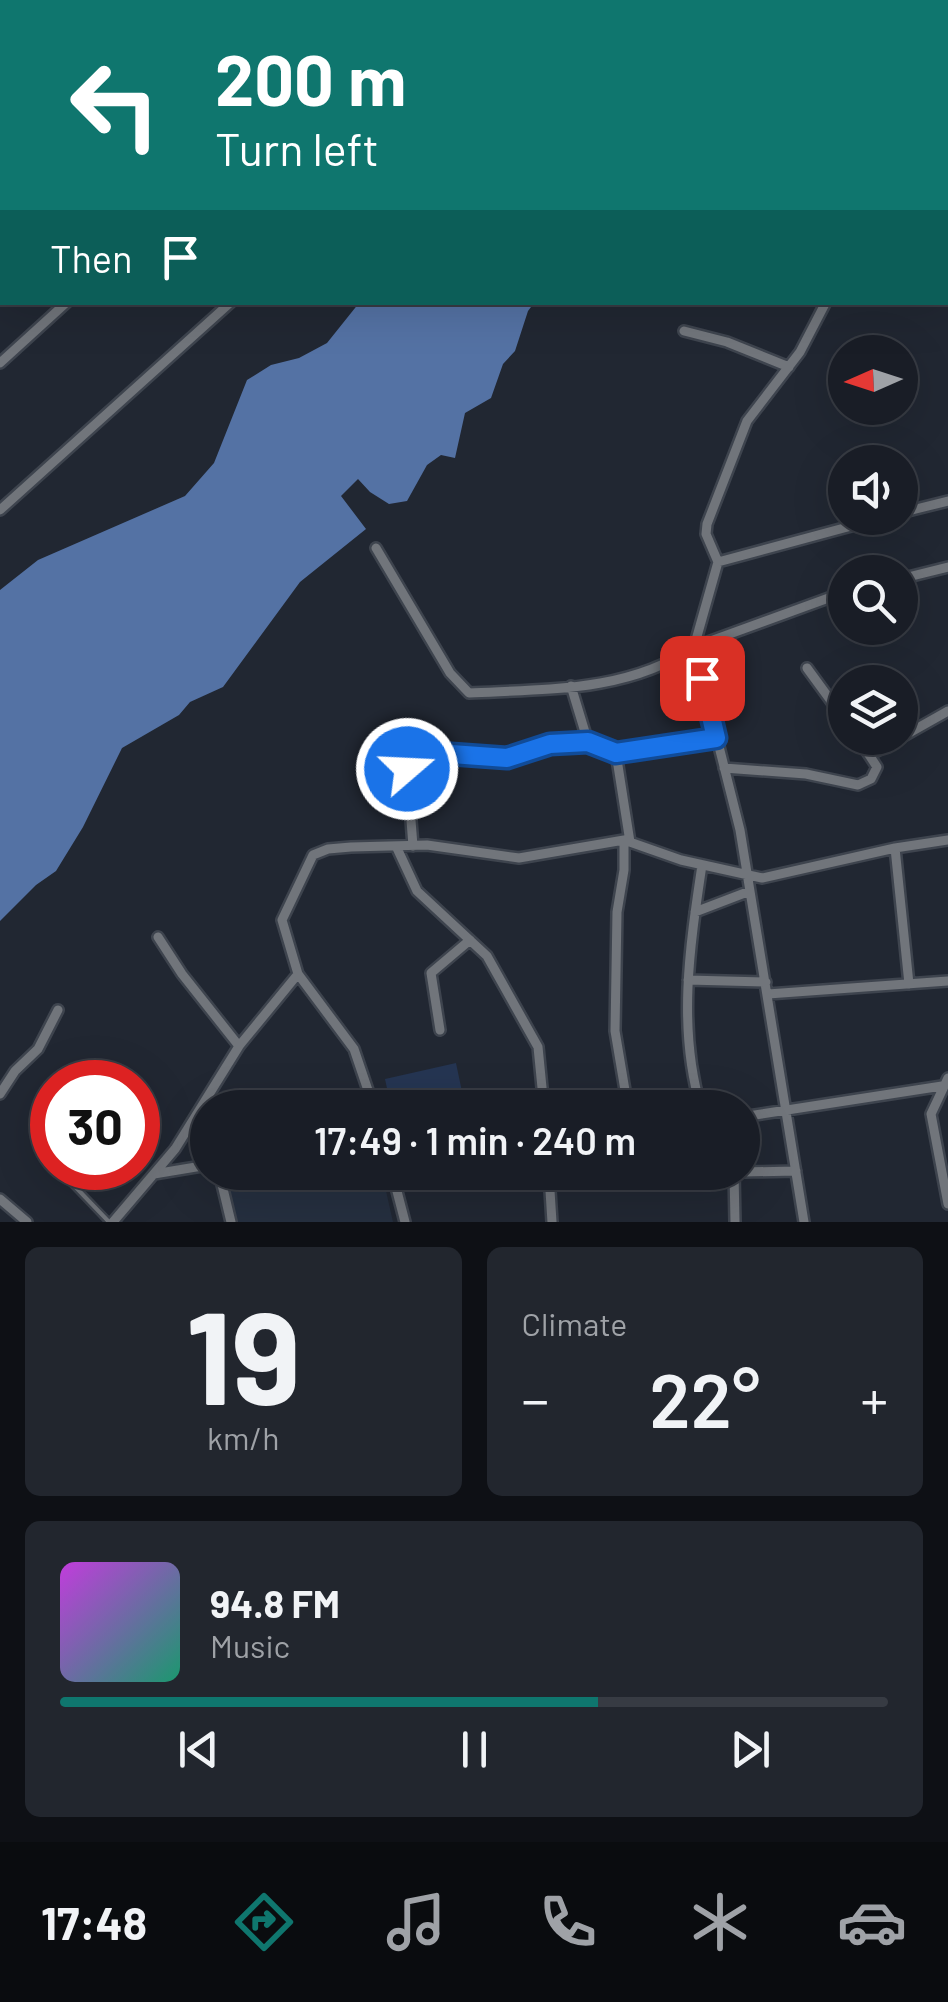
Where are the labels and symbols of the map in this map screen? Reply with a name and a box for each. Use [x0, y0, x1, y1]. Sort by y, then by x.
north arrow [828, 335, 918, 425]
pin [660, 636, 745, 721]
position arrow [355, 717, 459, 821]
speed limit sign: 30 [30, 1060, 160, 1190]

